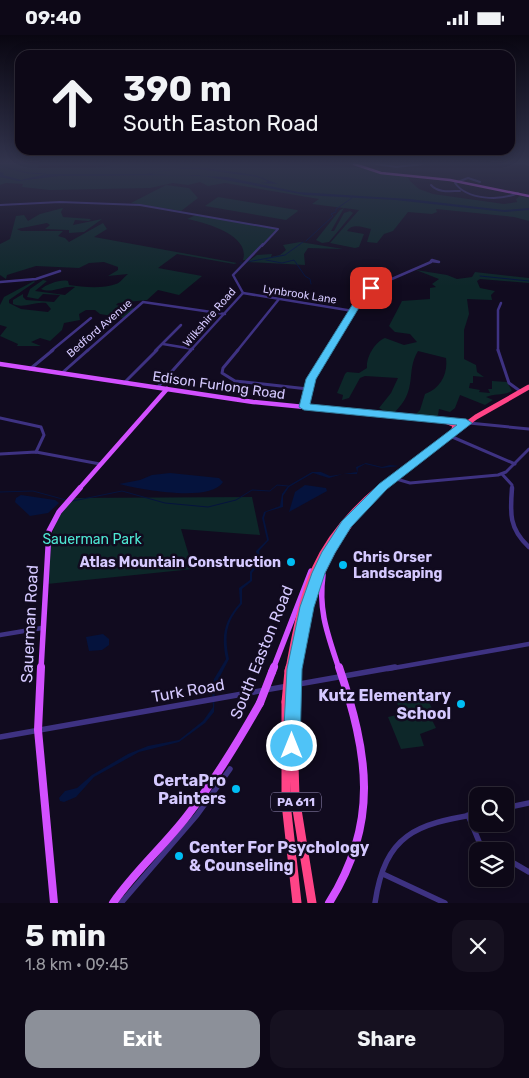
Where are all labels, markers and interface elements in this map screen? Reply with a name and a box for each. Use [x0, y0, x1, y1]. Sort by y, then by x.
text: 09:40 [25, 6, 82, 29]
text: 390 m [123, 68, 232, 110]
icon: ahead [40, 70, 105, 135]
text: South Easton Road [123, 110, 319, 137]
pin [350, 267, 392, 309]
icon: arrive [357, 274, 385, 302]
street label: Lynbrook Lane [262, 282, 338, 307]
street label: Wilkshire Road [180, 285, 238, 349]
street label: Bedford Avenue [64, 297, 135, 360]
street label: Edison Furlong Road [151, 368, 286, 403]
park label: Sauerman Park [42, 531, 142, 548]
place label: Chris Orser Landscaping [353, 549, 443, 582]
place label: Atlas Mountain Construction [80, 554, 281, 571]
marker: Atlas Mountain Construction [285, 556, 297, 568]
marker: Chris Orser Landscaping [337, 559, 349, 571]
street label: Sauerman Road [17, 565, 42, 683]
street label: South Easton Road [226, 583, 297, 722]
street label: Turk Road [150, 675, 226, 706]
place label: Kutz Elementary School [318, 686, 451, 723]
marker: Kutz Elementary School [455, 698, 467, 710]
position arrow [265, 719, 317, 771]
place label: CertaPro Painters [153, 771, 226, 808]
marker: CertaPro Painters [230, 783, 242, 795]
map controls [469, 787, 514, 887]
button: search [469, 787, 514, 832]
road number: PA 611 [271, 793, 321, 811]
place label: Center For Psychology & Counseling [189, 838, 370, 875]
button: layers [469, 842, 514, 887]
marker: Center For Psychology & Counseling [173, 850, 185, 862]
text: 5 min [25, 918, 106, 954]
button: close [452, 920, 504, 972]
text: 1.8 km · 09:45 [25, 955, 129, 974]
button: Exit [25, 1010, 260, 1068]
button: Share [270, 1010, 504, 1068]

